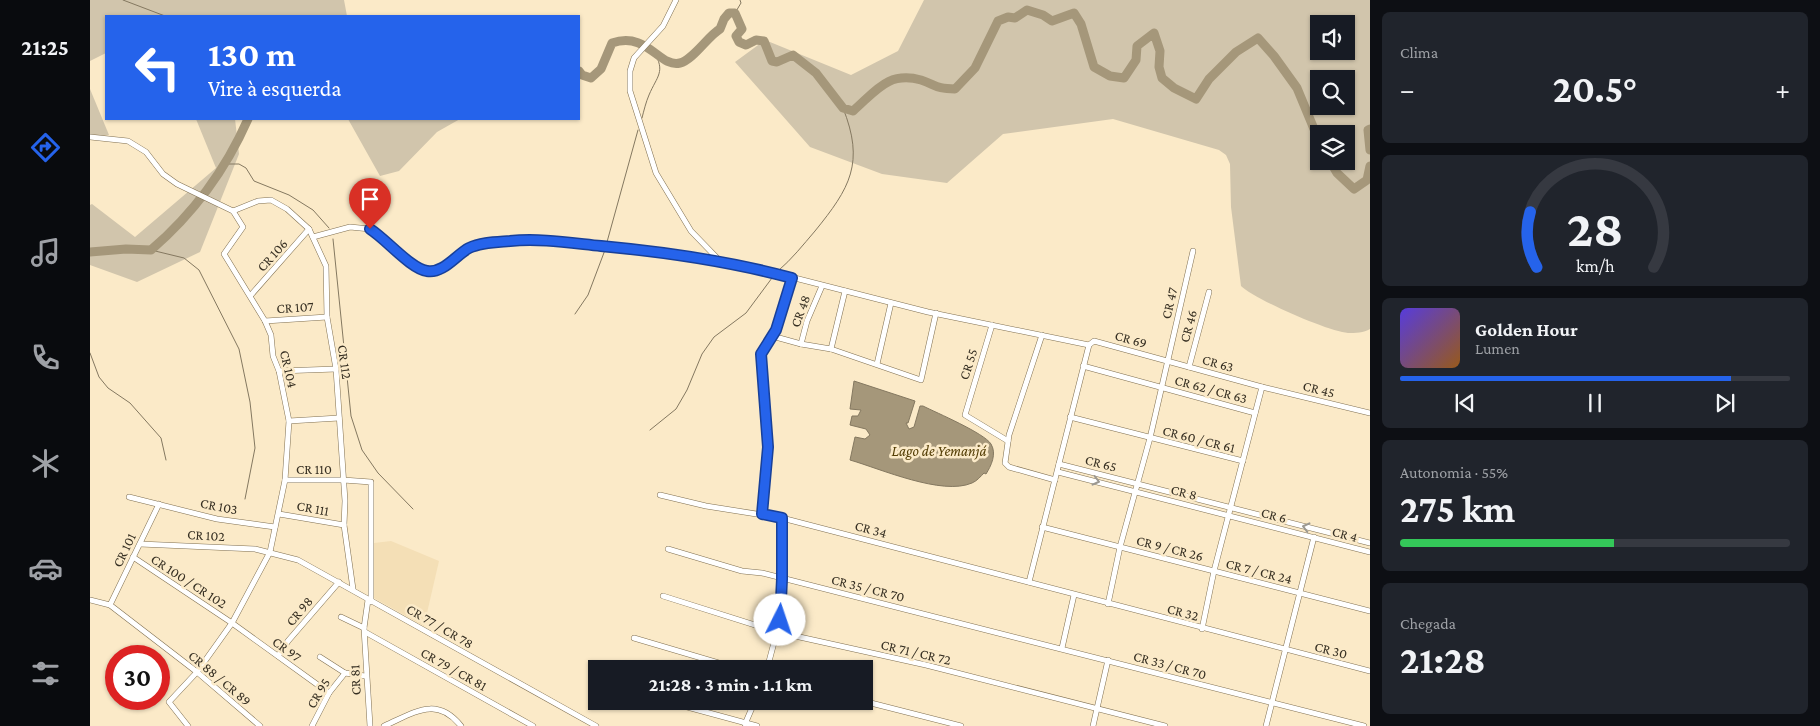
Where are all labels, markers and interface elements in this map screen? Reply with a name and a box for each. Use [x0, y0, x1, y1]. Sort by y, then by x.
map controls [1310, 15, 1355, 170]
button: sound [1310, 15, 1355, 60]
text: 21:25 [21, 35, 69, 60]
icon: left [125, 35, 190, 100]
text: 130 m [208, 35, 296, 74]
text: Clima [1400, 44, 1438, 61]
text: 20.5° [1553, 68, 1637, 110]
button: search [1310, 70, 1355, 115]
text: − [1400, 74, 1415, 105]
text: + [1775, 74, 1790, 105]
text: Vire à esquerda [208, 76, 341, 101]
button: layers [1310, 125, 1355, 170]
icon: directions [28, 130, 63, 165]
pin [349, 178, 391, 229]
icon: arrive [356, 185, 384, 213]
text: 28 [1567, 199, 1623, 257]
icon: music [28, 235, 63, 270]
street label: CR 106 [253, 235, 291, 275]
text: km/h [1576, 256, 1615, 276]
street label: CR 47 [1158, 285, 1181, 320]
street label: CR 48 [787, 293, 813, 329]
street label: CR 107 [276, 298, 315, 316]
street label: CR 46 [1176, 308, 1200, 344]
text: Golden Hour [1475, 319, 1578, 340]
street label: CR 69 [1113, 327, 1149, 351]
icon: phone [28, 340, 63, 375]
text: Lumen [1475, 340, 1520, 357]
street label: CR 112 [335, 344, 355, 381]
street label: CR 55 [955, 346, 981, 382]
street label: CR 104 [277, 349, 301, 389]
street label: CR 63 [1200, 351, 1236, 375]
street label: CR 62 / CR 63 [1173, 372, 1249, 406]
street label: CR 45 [1301, 377, 1337, 401]
icon: previous [1451, 389, 1479, 417]
icon: pause [1581, 389, 1609, 417]
icon: next [1711, 389, 1739, 417]
street label: CR 60 / CR 61 [1161, 422, 1237, 456]
water label: Lago de Yemanjá [891, 443, 987, 460]
icon: climate [28, 446, 63, 481]
street label: CR 65 [1083, 451, 1119, 475]
street label: CR 110 [296, 461, 332, 477]
text: Autonomia · 55% [1400, 464, 1508, 481]
one-way arrow [1092, 475, 1101, 486]
street label: CR 8 [1169, 481, 1199, 503]
text: 275 km [1400, 488, 1515, 530]
street label: CR 103 [199, 495, 239, 517]
street label: CR 111 [296, 497, 331, 519]
street label: CR 6 [1259, 504, 1289, 526]
street label: CR 34 [853, 517, 889, 541]
one-way arrow [1301, 522, 1310, 533]
street label: CR 4 [1330, 523, 1360, 545]
street label: CR 102 [187, 526, 226, 544]
street label: CR 101 [109, 530, 139, 570]
street label: CR 9 / CR 26 [1135, 532, 1205, 564]
icon: car [28, 551, 63, 586]
street label: CR 100 / CR 102 [148, 551, 230, 612]
street label: CR 7 / CR 24 [1224, 555, 1294, 587]
street label: CR 35 / CR 70 [830, 571, 906, 605]
street label: CR 98 [282, 593, 316, 629]
position arrow [753, 593, 805, 645]
street label: CR 77 / CR 78 [404, 600, 476, 652]
street label: CR 32 [1166, 600, 1201, 624]
text: Chegada [1400, 615, 1456, 632]
street label: CR 97 [269, 633, 305, 665]
street label: CR 71 / CR 72 [879, 636, 953, 668]
street label: CR 30 [1313, 638, 1349, 662]
text: 21:28 [1400, 639, 1486, 681]
street label: CR 79 / CR 81 [418, 644, 490, 694]
speed limit sign: 30 [105, 645, 170, 710]
street label: CR 88 / CR 89 [185, 647, 255, 709]
street label: CR 33 / CR 70 [1132, 648, 1208, 682]
icon: filters [28, 656, 63, 691]
street label: CR 81 [346, 664, 364, 696]
text: 21:28 · 3 min · 1.1 km [649, 674, 812, 695]
street label: CR 95 [303, 675, 333, 711]

